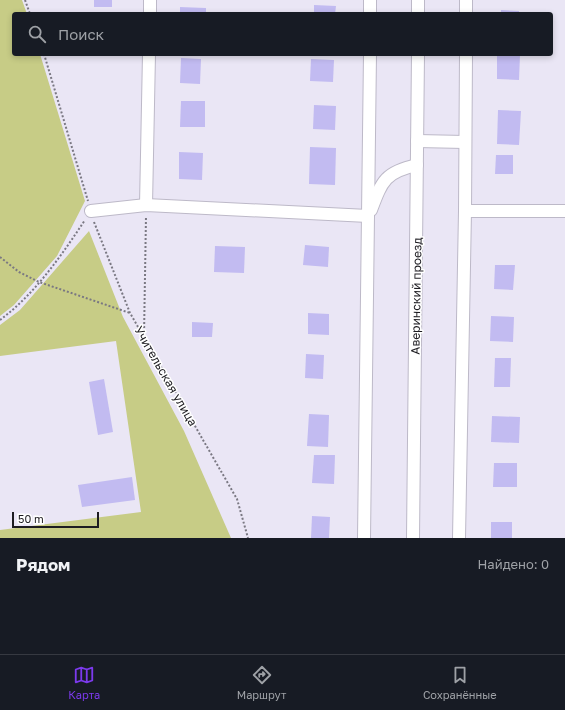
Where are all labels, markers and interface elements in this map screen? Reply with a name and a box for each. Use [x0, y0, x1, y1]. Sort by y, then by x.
search box [12, 12, 553, 56]
icon: search [26, 23, 48, 45]
text: Поиск [58, 25, 104, 43]
street label: Аверинский проезд [407, 237, 425, 355]
street label: Учительская улица [131, 323, 201, 429]
scale bar [12, 510, 99, 529]
text: 50 m [18, 512, 44, 525]
text: Рядом [16, 554, 70, 575]
text: Найдено: 0 [477, 556, 549, 572]
tab: Карта [68, 664, 100, 701]
tab: Маршрут [237, 664, 286, 701]
tab: Сохранённые [423, 664, 497, 701]

